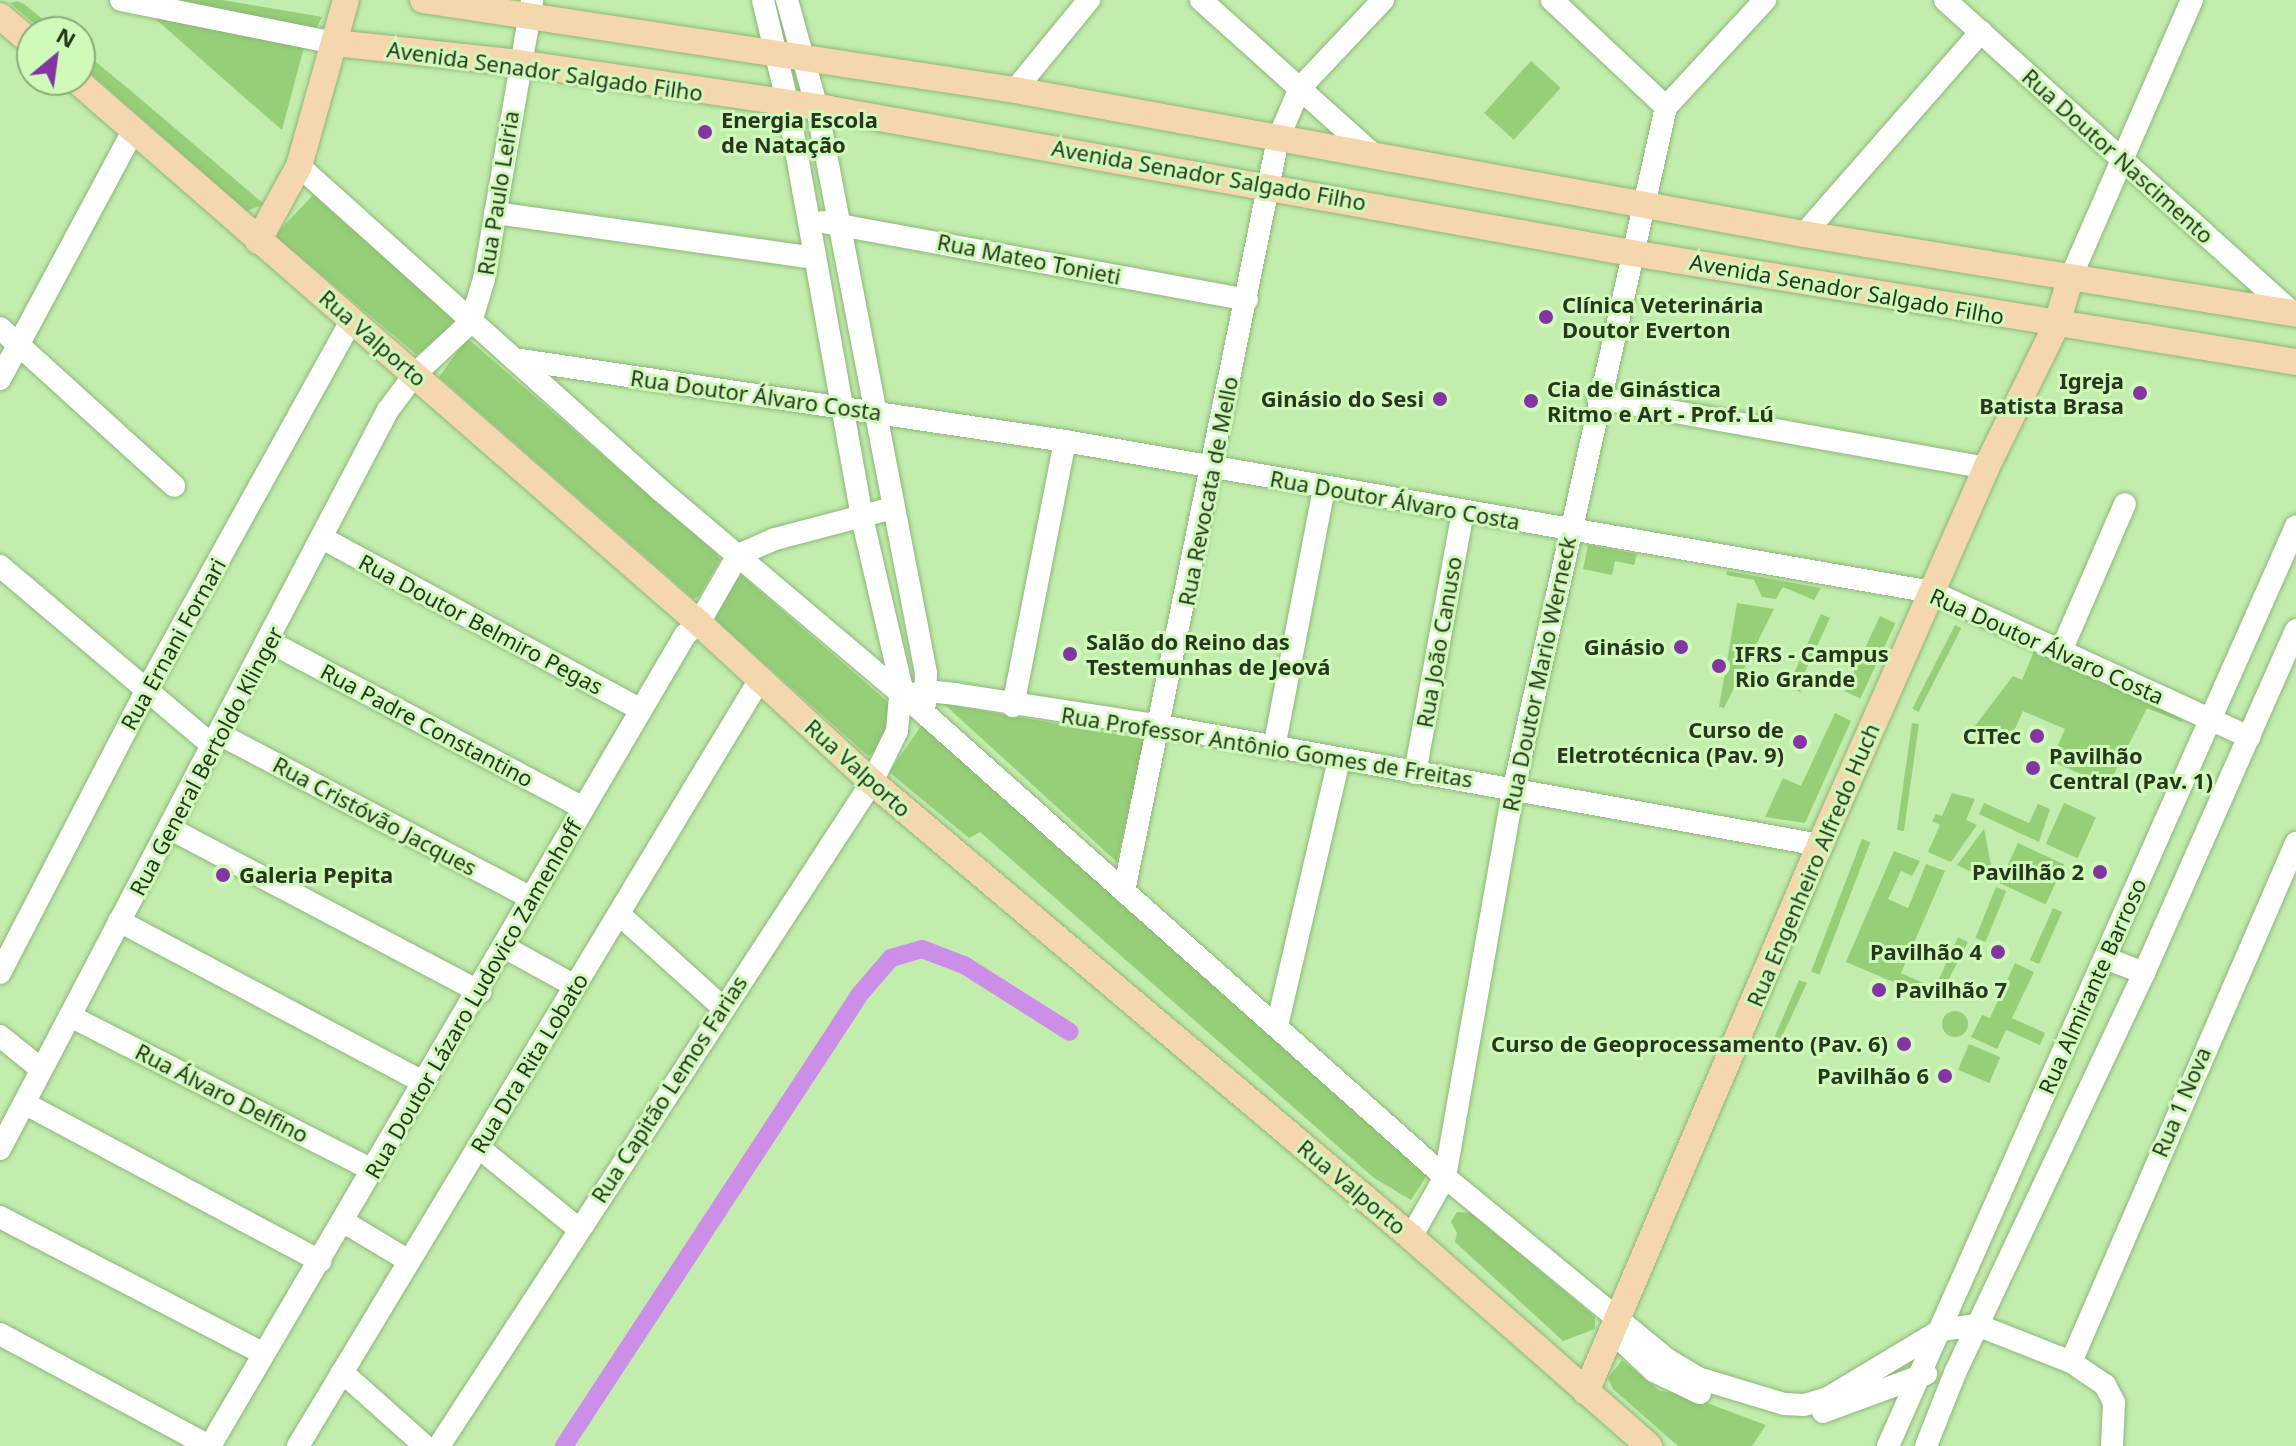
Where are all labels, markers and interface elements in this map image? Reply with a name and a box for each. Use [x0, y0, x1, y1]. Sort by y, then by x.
north arrow [16, 16, 96, 96]
text: N [52, 19, 82, 54]
street label: Avenida Senador Salgado Filho [385, 36, 705, 106]
street label: Rua Doutor Nascimento [2017, 63, 2219, 249]
place label: Energia Escola de Natação [721, 106, 878, 158]
street label: Rua Paulo Leiria [472, 109, 524, 277]
marker: Energia Escola de Natação [696, 123, 714, 141]
street label: Avenida Senador Salgado Filho [1050, 134, 1368, 216]
street label: Rua Mateo Tonieti [935, 228, 1123, 290]
street label: Avenida Senador Salgado Filho [1688, 248, 2006, 330]
street label: Rua Valporto [314, 284, 432, 392]
place label: Clínica Veterinária Doutor Everton [1562, 291, 1764, 342]
marker: Clínica Veterinária Doutor Everton [1537, 308, 1555, 326]
street label: Rua Doutor Álvaro Costa [629, 364, 883, 426]
place label: Igreja Batista Brasa [1979, 367, 2124, 418]
street label: Rua Revocata de Mello [1173, 374, 1243, 608]
place label: Cia de Ginástica Ritmo e Art - Prof. Lú [1547, 375, 1774, 426]
marker: Igreja Batista Brasa [2131, 384, 2149, 402]
place label: Ginásio do Sesi [1261, 386, 1424, 412]
marker: Ginásio do Sesi [1431, 390, 1449, 408]
marker: Cia de Ginástica Ritmo e Art - Prof. Lú [1522, 392, 1540, 410]
street label: Rua Doutor Álvaro Costa [1268, 465, 1522, 535]
street label: Rua Doutor Mario Werneck [1497, 534, 1581, 814]
street label: Rua Doutor Belmiro Pegas [354, 548, 608, 700]
street label: Rua Ernani Fornari [115, 554, 231, 734]
street label: Rua João Canuso [1411, 554, 1467, 730]
street label: Rua Doutor Álvaro Costa [1926, 582, 2168, 710]
street label: Rua General Bertoldo Klinger [124, 622, 288, 900]
place label: Salão do Reino das Testemunhas de Jeová [1086, 628, 1331, 680]
place label: Ginásio [1584, 634, 1665, 660]
marker: Ginásio [1672, 638, 1690, 656]
place label: IFRS - Campus Rio Grande [1735, 640, 1889, 692]
marker: Salão do Reino das Testemunhas de Jeová [1061, 645, 1079, 663]
marker: IFRS - Campus Rio Grande [1710, 657, 1728, 675]
street label: Rua Padre Constantino [316, 658, 538, 792]
street label: Rua Professor Antônio Gomes de Freitas [1059, 701, 1475, 793]
street label: Rua Valporto [800, 714, 916, 822]
place label: Curso de Eletrotécnica (Pav. 9) [1556, 716, 1784, 768]
street label: Rua Engenheiro Alfredo Huch [1741, 719, 1885, 1011]
place label: CITec [1963, 723, 2021, 749]
marker: CITec [2028, 727, 2046, 745]
marker: Curso de Eletrotécnica (Pav. 9) [1791, 733, 1809, 751]
place label: Pavilhão Central (Pav. 1) [2049, 742, 2213, 794]
street label: Rua Cristóvão Jacques [269, 751, 481, 881]
marker: Pavilhão Central (Pav. 1) [2024, 759, 2042, 777]
street label: Rua Doutor Lázaro Ludovico Zamenhoff [359, 815, 587, 1183]
place label: Pavilhão 2 [1972, 859, 2084, 885]
place label: Galeria Pepita [239, 862, 393, 888]
marker: Pavilhão 2 [2091, 863, 2109, 881]
marker: Galeria Pepita [214, 866, 232, 884]
street label: Rua Almirante Barroso [2032, 874, 2152, 1098]
place label: Pavilhão 4 [1870, 939, 1982, 965]
marker: Pavilhão 4 [1989, 943, 2007, 961]
street label: Rua Dra Rita Lobato [465, 968, 593, 1158]
street label: Rua Capitão Lemos Farias [586, 970, 752, 1208]
place label: Pavilhão 7 [1895, 977, 2007, 1003]
marker: Pavilhão 7 [1870, 981, 1888, 999]
place label: Curso de Geoprocessamento (Pav. 6) [1491, 1031, 1888, 1057]
marker: Curso de Geoprocessamento (Pav. 6) [1895, 1035, 1913, 1053]
street label: Rua Álvaro Delfino [131, 1038, 313, 1148]
street label: Rua 1 Nova [2146, 1043, 2216, 1161]
place label: Pavilhão 6 [1817, 1063, 1929, 1089]
marker: Pavilhão 6 [1936, 1067, 1954, 1085]
street label: Rua Valporto [1292, 1134, 1412, 1240]

